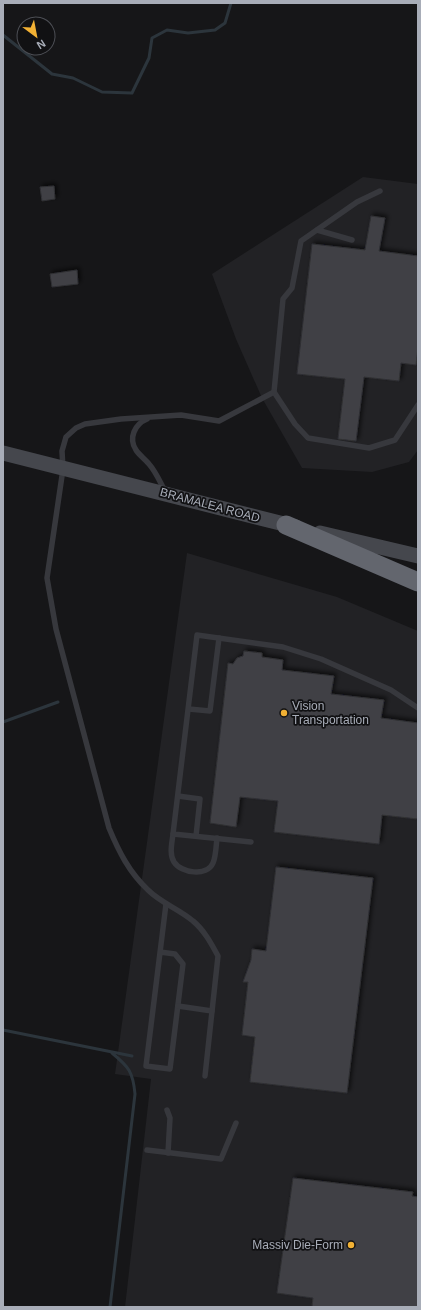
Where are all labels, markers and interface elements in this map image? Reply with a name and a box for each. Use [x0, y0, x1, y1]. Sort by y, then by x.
north arrow [16, 16, 56, 56]
text: N [35, 37, 48, 52]
street label: BRAMALEA ROAD [159, 485, 262, 525]
place label: Vision Transportation [292, 699, 369, 727]
marker: Vision Transportation [279, 708, 289, 718]
place label: Massiv Die-Form [252, 1238, 343, 1252]
marker: Massiv Die-Form [346, 1240, 356, 1250]

